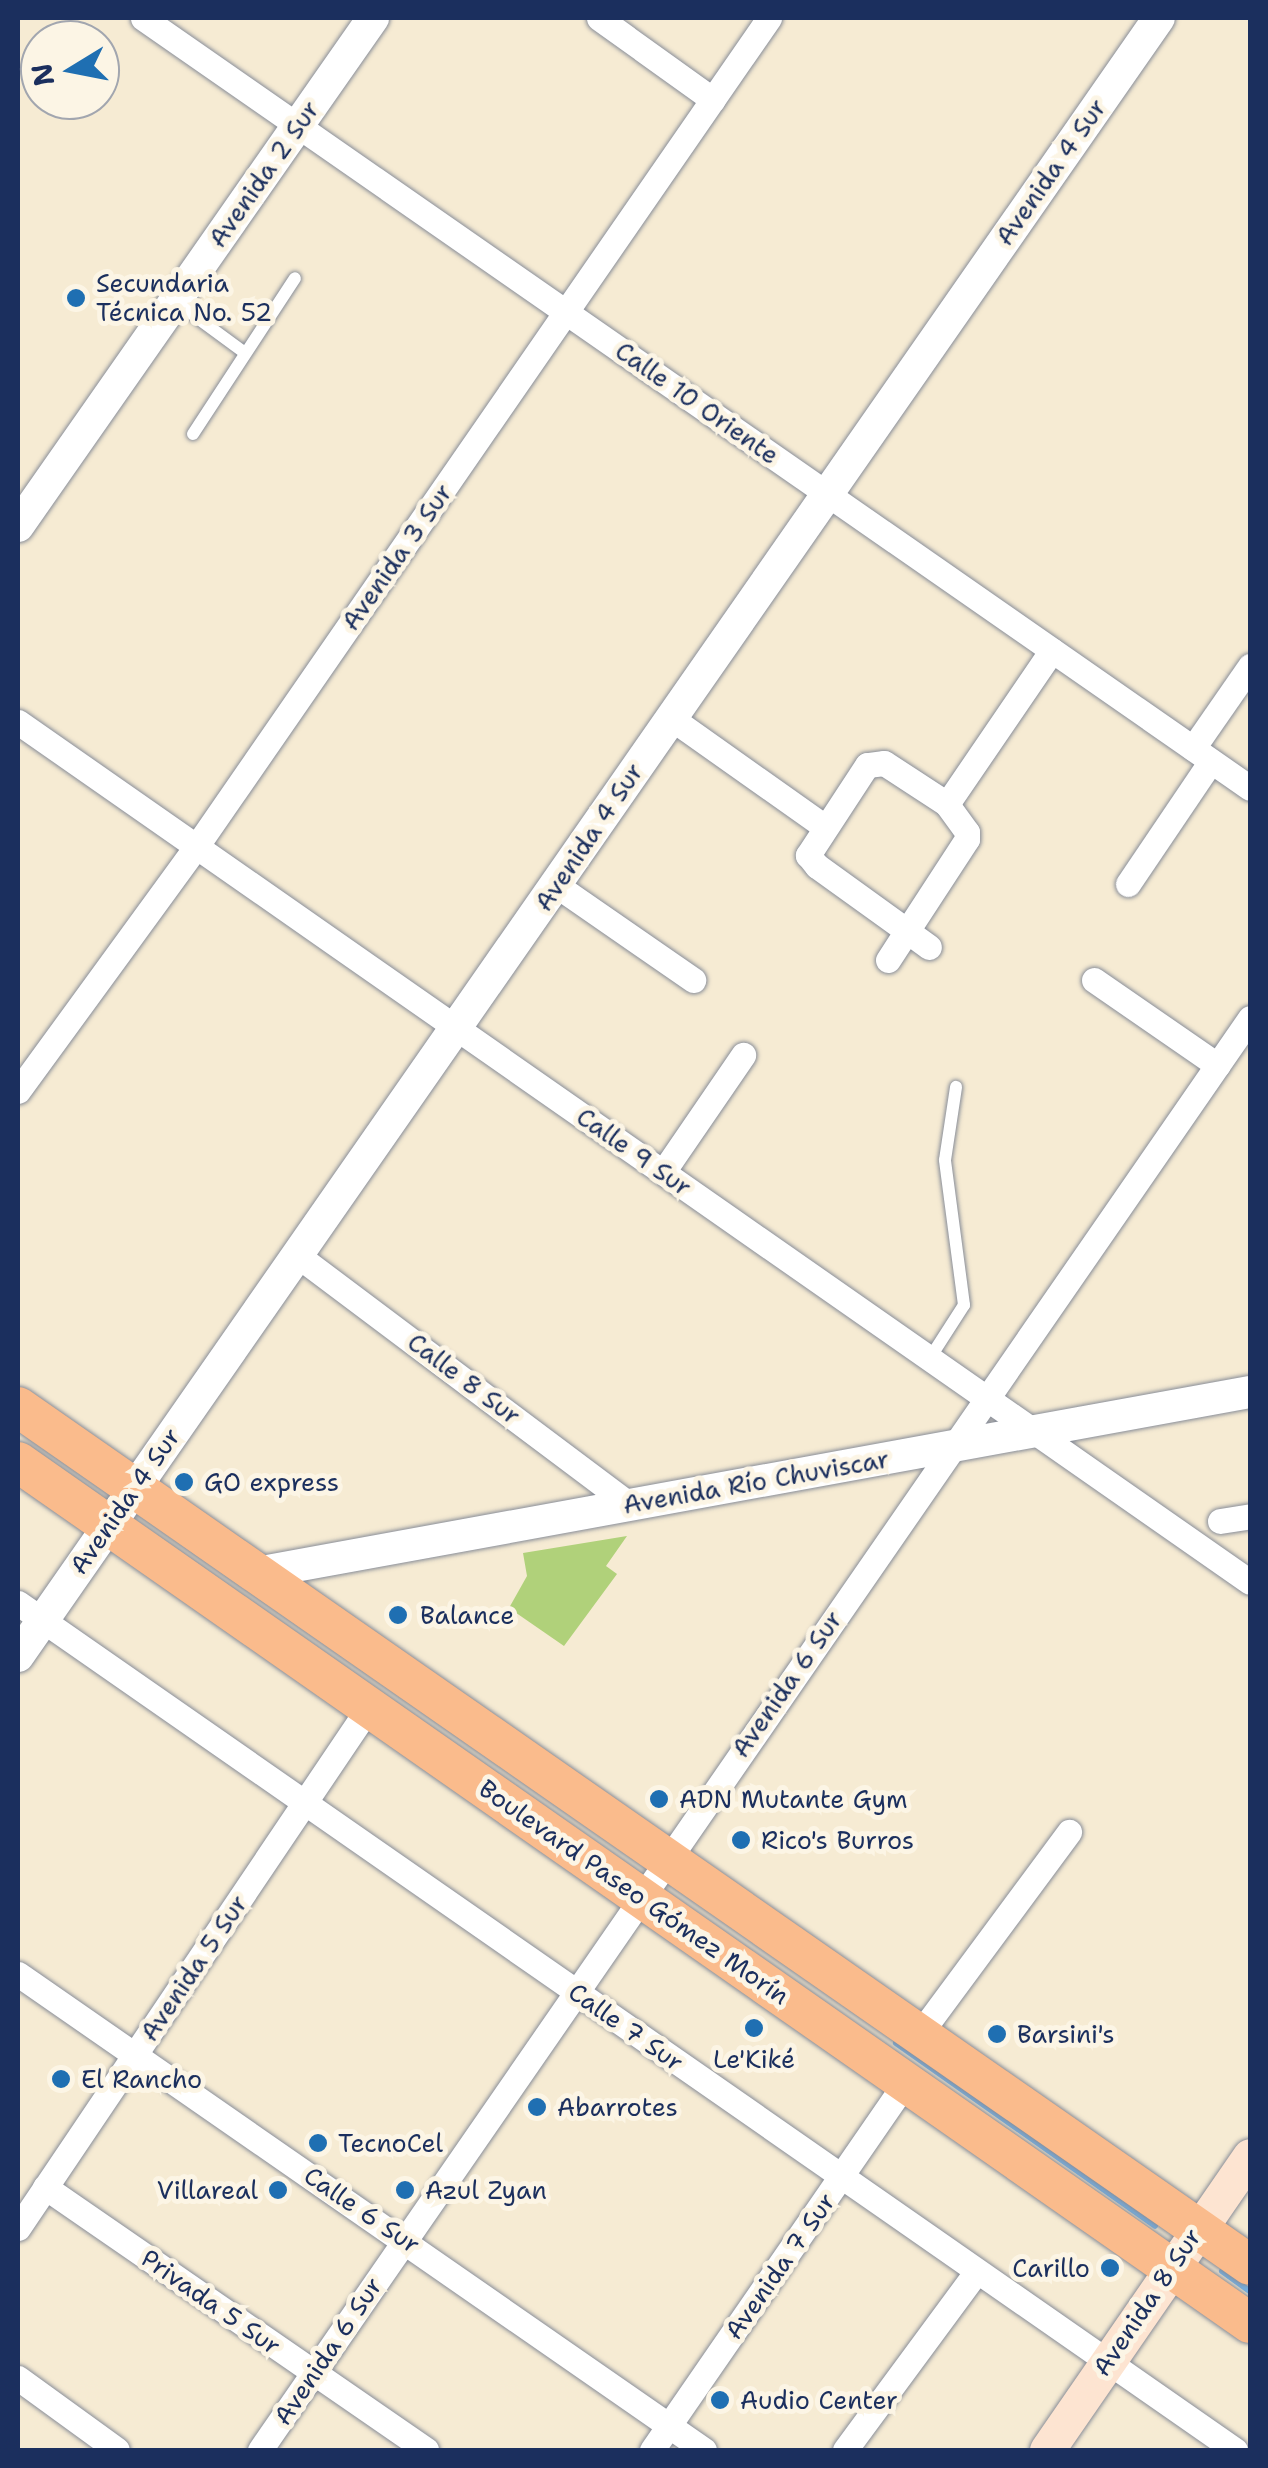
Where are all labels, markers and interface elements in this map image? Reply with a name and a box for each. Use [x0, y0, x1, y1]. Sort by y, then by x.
north arrow [20, 20, 120, 120]
text: N [22, 61, 63, 89]
street label: Avenida 4 Sur [989, 93, 1113, 251]
street label: Avenida 2 Sur [202, 95, 326, 253]
place label: Secundaria Técnica No. 52 [96, 269, 272, 328]
marker: Secundaria Técnica No. 52 [65, 287, 87, 309]
street label: Calle 10 Oriente [610, 335, 784, 471]
street label: Avenida 3 Sur [335, 478, 459, 636]
street label: Avenida 4 Sur [529, 757, 649, 917]
street label: Calle 9 Sur [571, 1101, 697, 1203]
street label: Calle 8 Sur [402, 1327, 526, 1431]
street label: Avenida 4 Sur [63, 1422, 187, 1580]
street label: Avenida Río Chuviscar [621, 1444, 891, 1520]
place label: GO express [204, 1467, 339, 1497]
marker: GO express [173, 1471, 195, 1493]
place label: Balance [420, 1600, 514, 1630]
marker: Balance [385, 1602, 411, 1628]
street label: Avenida 6 Sur [725, 1605, 849, 1763]
street label: Boulevard Paseo Gómez Morín [473, 1773, 795, 2011]
place label: ADN Mutante Gym [679, 1784, 908, 1814]
marker: ADN Mutante Gym [648, 1788, 670, 1810]
place label: Rico's Burros [761, 1825, 914, 1855]
marker: Rico's Burros [730, 1829, 752, 1851]
street label: Avenida 5 Sur [134, 1889, 254, 2047]
street label: Calle 7 Sur [563, 1976, 689, 2078]
marker: Le'Kiké [743, 2017, 765, 2039]
place label: Barsini's [1017, 2019, 1115, 2049]
marker: Barsini's [986, 2023, 1008, 2045]
place label: Le'Kiké [713, 2044, 795, 2074]
place label: El Rancho [81, 2064, 202, 2094]
marker: El Rancho [50, 2068, 72, 2090]
place label: Abarrotes [557, 2092, 678, 2122]
marker: Abarrotes [526, 2096, 548, 2118]
place label: TecnoCel [338, 2128, 443, 2158]
marker: TecnoCel [307, 2132, 329, 2154]
street label: Calle 6 Sur [298, 2160, 426, 2260]
place label: Villareal [157, 2175, 258, 2205]
place label: Azul Zyan [425, 2175, 547, 2205]
marker: Villareal [267, 2179, 289, 2201]
marker: Azul Zyan [394, 2179, 416, 2201]
street label: Avenida 7 Sur [718, 2187, 842, 2345]
street label: Avenida 8 Sur [1087, 2222, 1207, 2382]
street label: Privada 5 Sur [135, 2243, 287, 2361]
place label: Carillo [1012, 2253, 1090, 2283]
marker: Carillo [1099, 2257, 1121, 2279]
street label: Avenida 6 Sur [268, 2271, 388, 2431]
place label: Audio Center [740, 2385, 898, 2415]
marker: Audio Center [709, 2389, 731, 2411]

